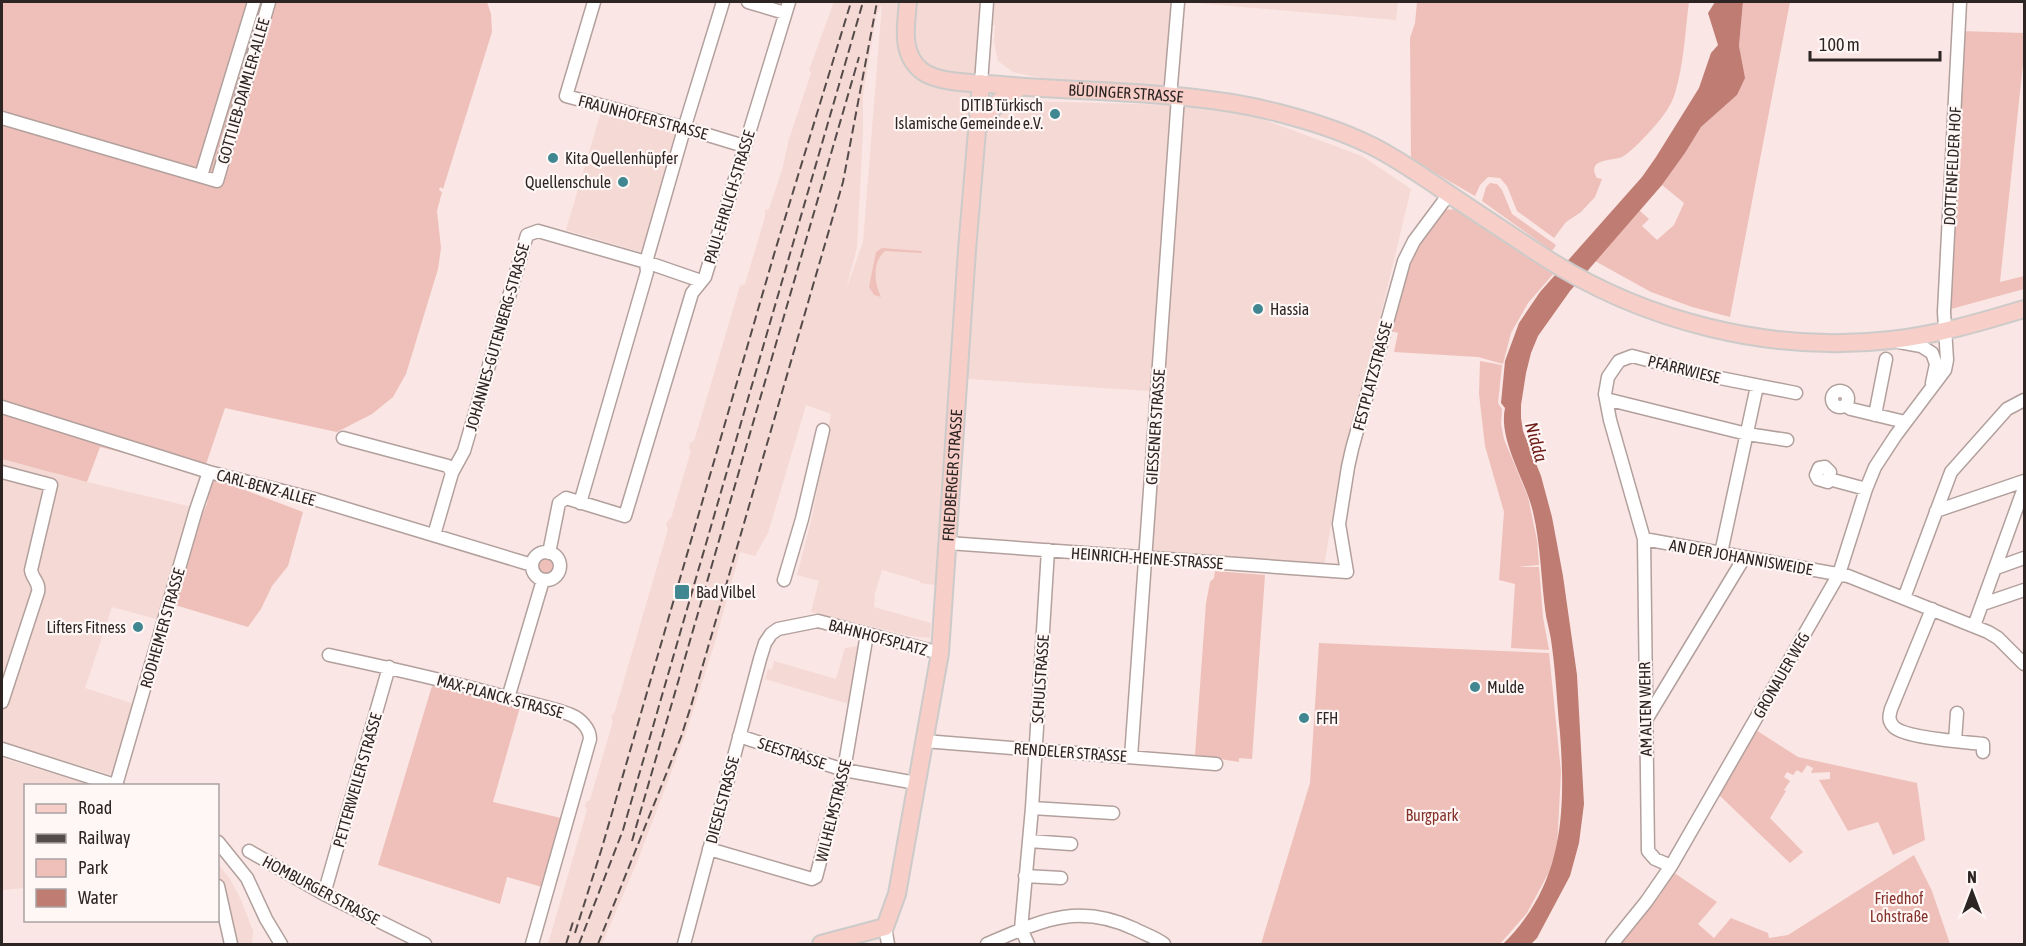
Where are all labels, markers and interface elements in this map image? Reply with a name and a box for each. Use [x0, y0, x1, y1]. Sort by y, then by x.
street label: GOTTLIEB-DAIMLER-ALLEE [214, 16, 272, 166]
scale bar [1810, 24, 1940, 62]
text: 100 m [1819, 34, 1860, 55]
street label: BÜDINGER STRASSE [1068, 80, 1184, 106]
street label: FRAUNHOFER STRASSE [576, 91, 710, 143]
place label: DITIB Türkisch Islamische Gemeinde e.V. [894, 96, 1043, 132]
street label: DOTTENFELDER HOF [1940, 106, 1964, 226]
marker: DITIB Türkisch Islamische Gemeinde e.V. [1048, 107, 1062, 121]
street label: PAUL-EHRLICH-STRASSE [700, 128, 758, 266]
place label: Kita Quellenhüpfer [565, 149, 678, 168]
marker: Kita Quellenhüpfer [546, 151, 560, 165]
place label: Quellenschule [525, 173, 611, 191]
marker: Quellenschule [616, 175, 630, 189]
street label: JOHANNES-GUTENBERG-STRASSE [462, 241, 532, 433]
place label: Hassia [1270, 300, 1309, 318]
marker: Hassia [1251, 302, 1265, 316]
street label: FESTPLATZSTRASSE [1349, 319, 1395, 433]
street label: PFARRWIESE [1646, 351, 1722, 387]
street label: GIESSENER STRASSE [1142, 368, 1168, 485]
street label: FRIEDBERGER STRASSE [938, 409, 965, 542]
water label: Nidda [1521, 420, 1552, 465]
street label: CARL-BENZ-ALLEE [215, 465, 317, 509]
street label: AN DER JOHANNISWEIDE [1668, 536, 1814, 578]
street label: HEINRICH-HEINE-STRASSE [1070, 544, 1224, 572]
street label: RODHEIMER STRASSE [136, 566, 188, 690]
marker: Bad Vilbel [673, 583, 691, 601]
place label: Bad Vilbel [696, 583, 756, 601]
street label: BAHNHOFSPLATZ [827, 615, 929, 659]
place label: Lifters Fitness [46, 618, 126, 636]
marker: Lifters Fitness [131, 620, 145, 634]
street label: GRONAUER WEG [1749, 629, 1813, 721]
street label: SCHULSTRASSE [1028, 634, 1052, 724]
street label: AM ALTEN WEHR [1635, 662, 1655, 756]
street label: MAX-PLANCK-STRASSE [435, 670, 565, 722]
place label: Mulde [1487, 678, 1524, 696]
marker: Mulde [1468, 680, 1482, 694]
place label: FFH [1316, 709, 1338, 727]
street label: PETTERWEILER STRASSE [329, 711, 385, 849]
marker: FFH [1297, 711, 1311, 725]
street label: SEESTRASSE [756, 734, 828, 772]
street label: RENDELER STRASSE [1013, 739, 1127, 765]
street label: DIESELSTRASSE [702, 754, 742, 846]
street label: WILHELMSTRASSE [812, 758, 854, 864]
legend [24, 784, 219, 922]
text: Road [78, 797, 112, 818]
park label: Burgpark [1405, 806, 1459, 825]
text: Railway [78, 827, 130, 848]
street label: HOMBURGER STRASSE [260, 852, 383, 928]
text: Park [78, 857, 108, 878]
north arrow [1942, 862, 2002, 922]
text: N [1967, 868, 1977, 886]
text: Water [78, 887, 118, 908]
park label: Friedhof Lohstraße [1870, 889, 1928, 925]

